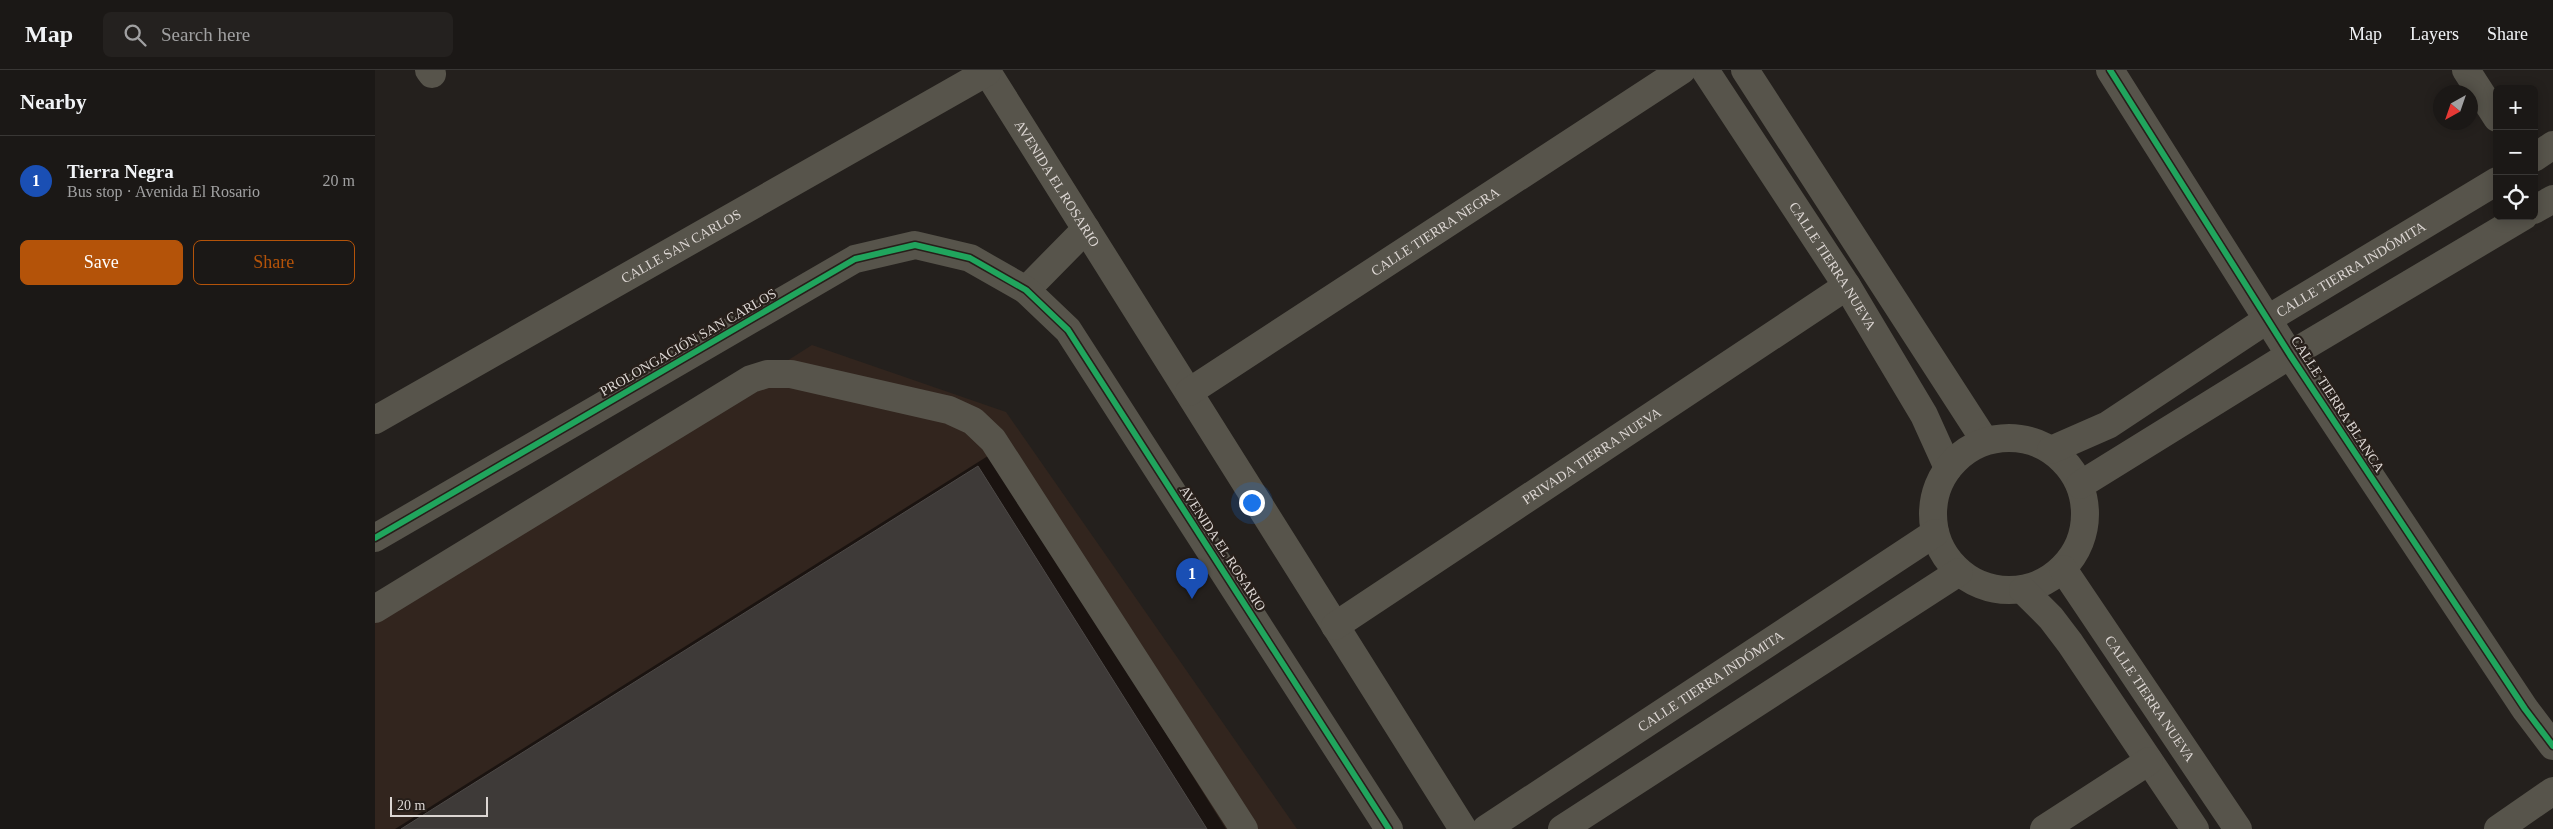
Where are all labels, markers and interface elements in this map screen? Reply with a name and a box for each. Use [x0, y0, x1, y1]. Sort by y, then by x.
search box [103, 12, 453, 57]
text: Map [25, 21, 73, 47]
icon: search [121, 21, 149, 49]
text: Search here [161, 24, 250, 45]
text: Map [2349, 24, 2382, 44]
text: Layers [2410, 24, 2459, 44]
text: Share [2487, 24, 2528, 44]
north arrow [2433, 85, 2478, 130]
map controls [2493, 85, 2538, 220]
button: + [2493, 85, 2538, 130]
text: Nearby [20, 90, 87, 114]
street label: AVENIDA EL ROSARIO [1012, 118, 1102, 250]
button: − [2493, 130, 2538, 175]
text: Tierra Negra [67, 161, 174, 182]
text: 1 [32, 172, 40, 189]
text: 20 m [323, 172, 355, 189]
button: locate [2493, 175, 2538, 220]
text: Bus stop · Avenida El Rosario [67, 183, 260, 200]
street label: CALLE TIERRA NEGRA [1369, 184, 1503, 279]
street label: CALLE TIERRA NUEVA [1786, 199, 1879, 334]
street label: CALLE SAN CARLOS [619, 206, 744, 286]
street label: CALLE TIERRA INDÓMITA [2274, 218, 2429, 320]
button: Save [20, 240, 183, 285]
button: Share [193, 240, 355, 285]
street label: PROLONGACIÓN SAN CARLOS [597, 285, 779, 399]
street label: CALLE TIERRA BLANCA [2288, 333, 2388, 476]
street label: PRIVADA TIERRA NUEVA [1520, 404, 1665, 508]
street label: AVENIDA EL ROSARIO [1176, 483, 1269, 614]
your location [1239, 490, 1265, 516]
pin: 1 [1176, 558, 1208, 599]
street label: CALLE TIERRA INDÓMITA [1635, 627, 1787, 735]
street label: CALLE TIERRA NUEVA [2102, 633, 2198, 765]
scale bar [390, 794, 487, 817]
text: 20 m [397, 798, 425, 813]

